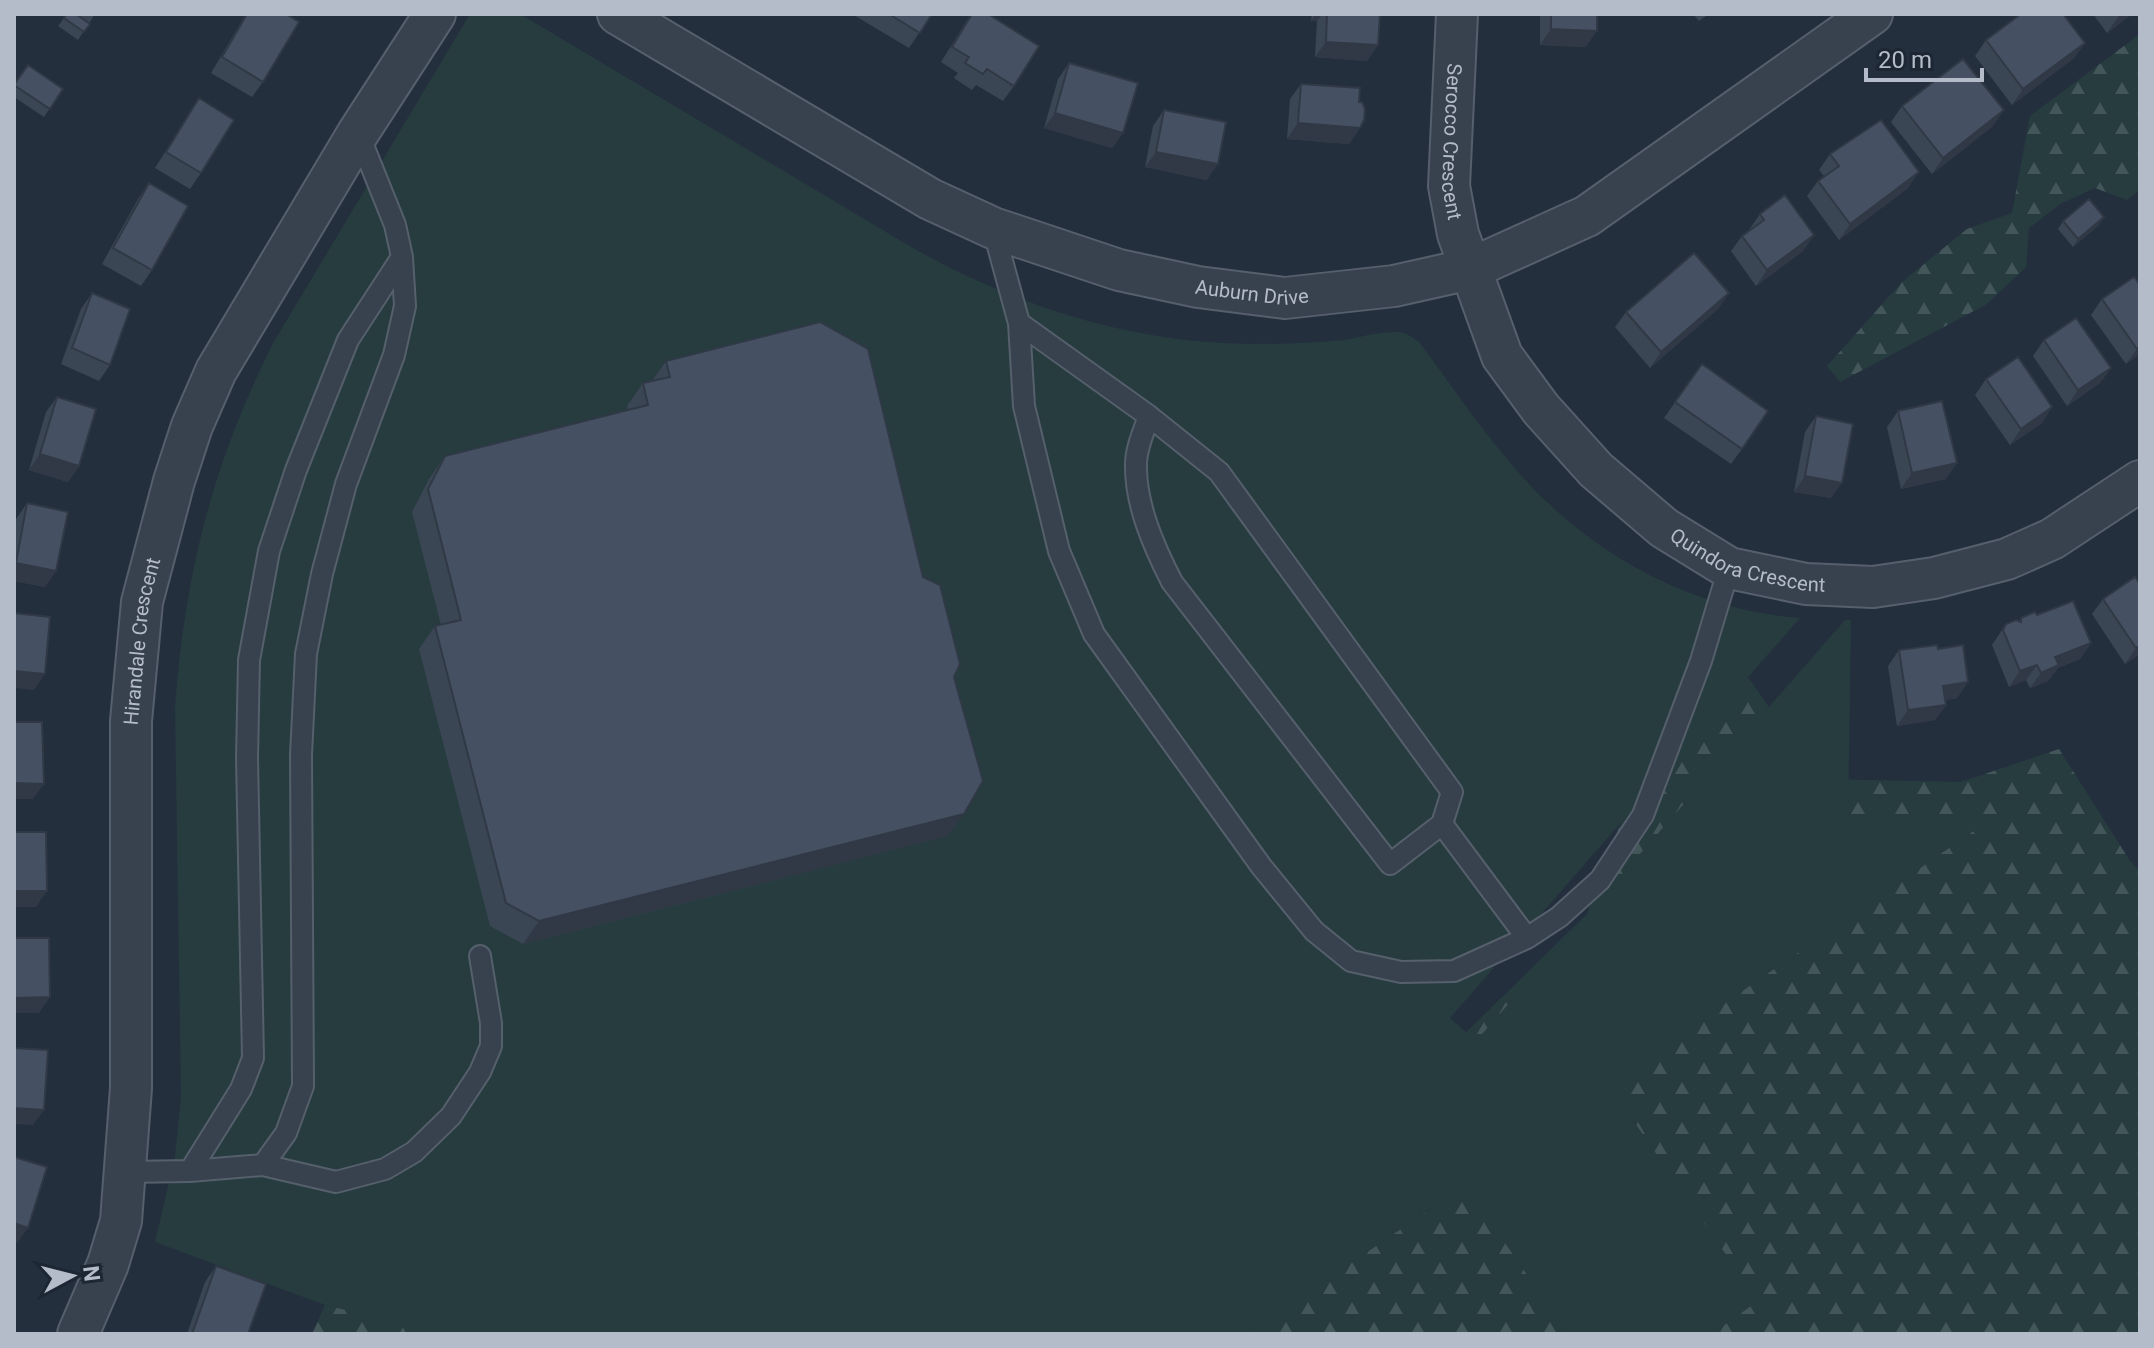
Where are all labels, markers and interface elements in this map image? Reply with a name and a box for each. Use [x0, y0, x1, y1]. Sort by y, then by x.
scale bar [1866, 32, 1982, 82]
text: 20 m [1878, 46, 1932, 74]
street label: Serocco Crescent [1436, 63, 1467, 222]
street label: Auburn Drive [1194, 275, 1310, 310]
street label: Quindora Crescent [1666, 523, 1826, 597]
street label: Hirandale Crescent [119, 555, 165, 726]
north arrow [32, 1236, 112, 1316]
text: N [78, 1264, 105, 1283]

